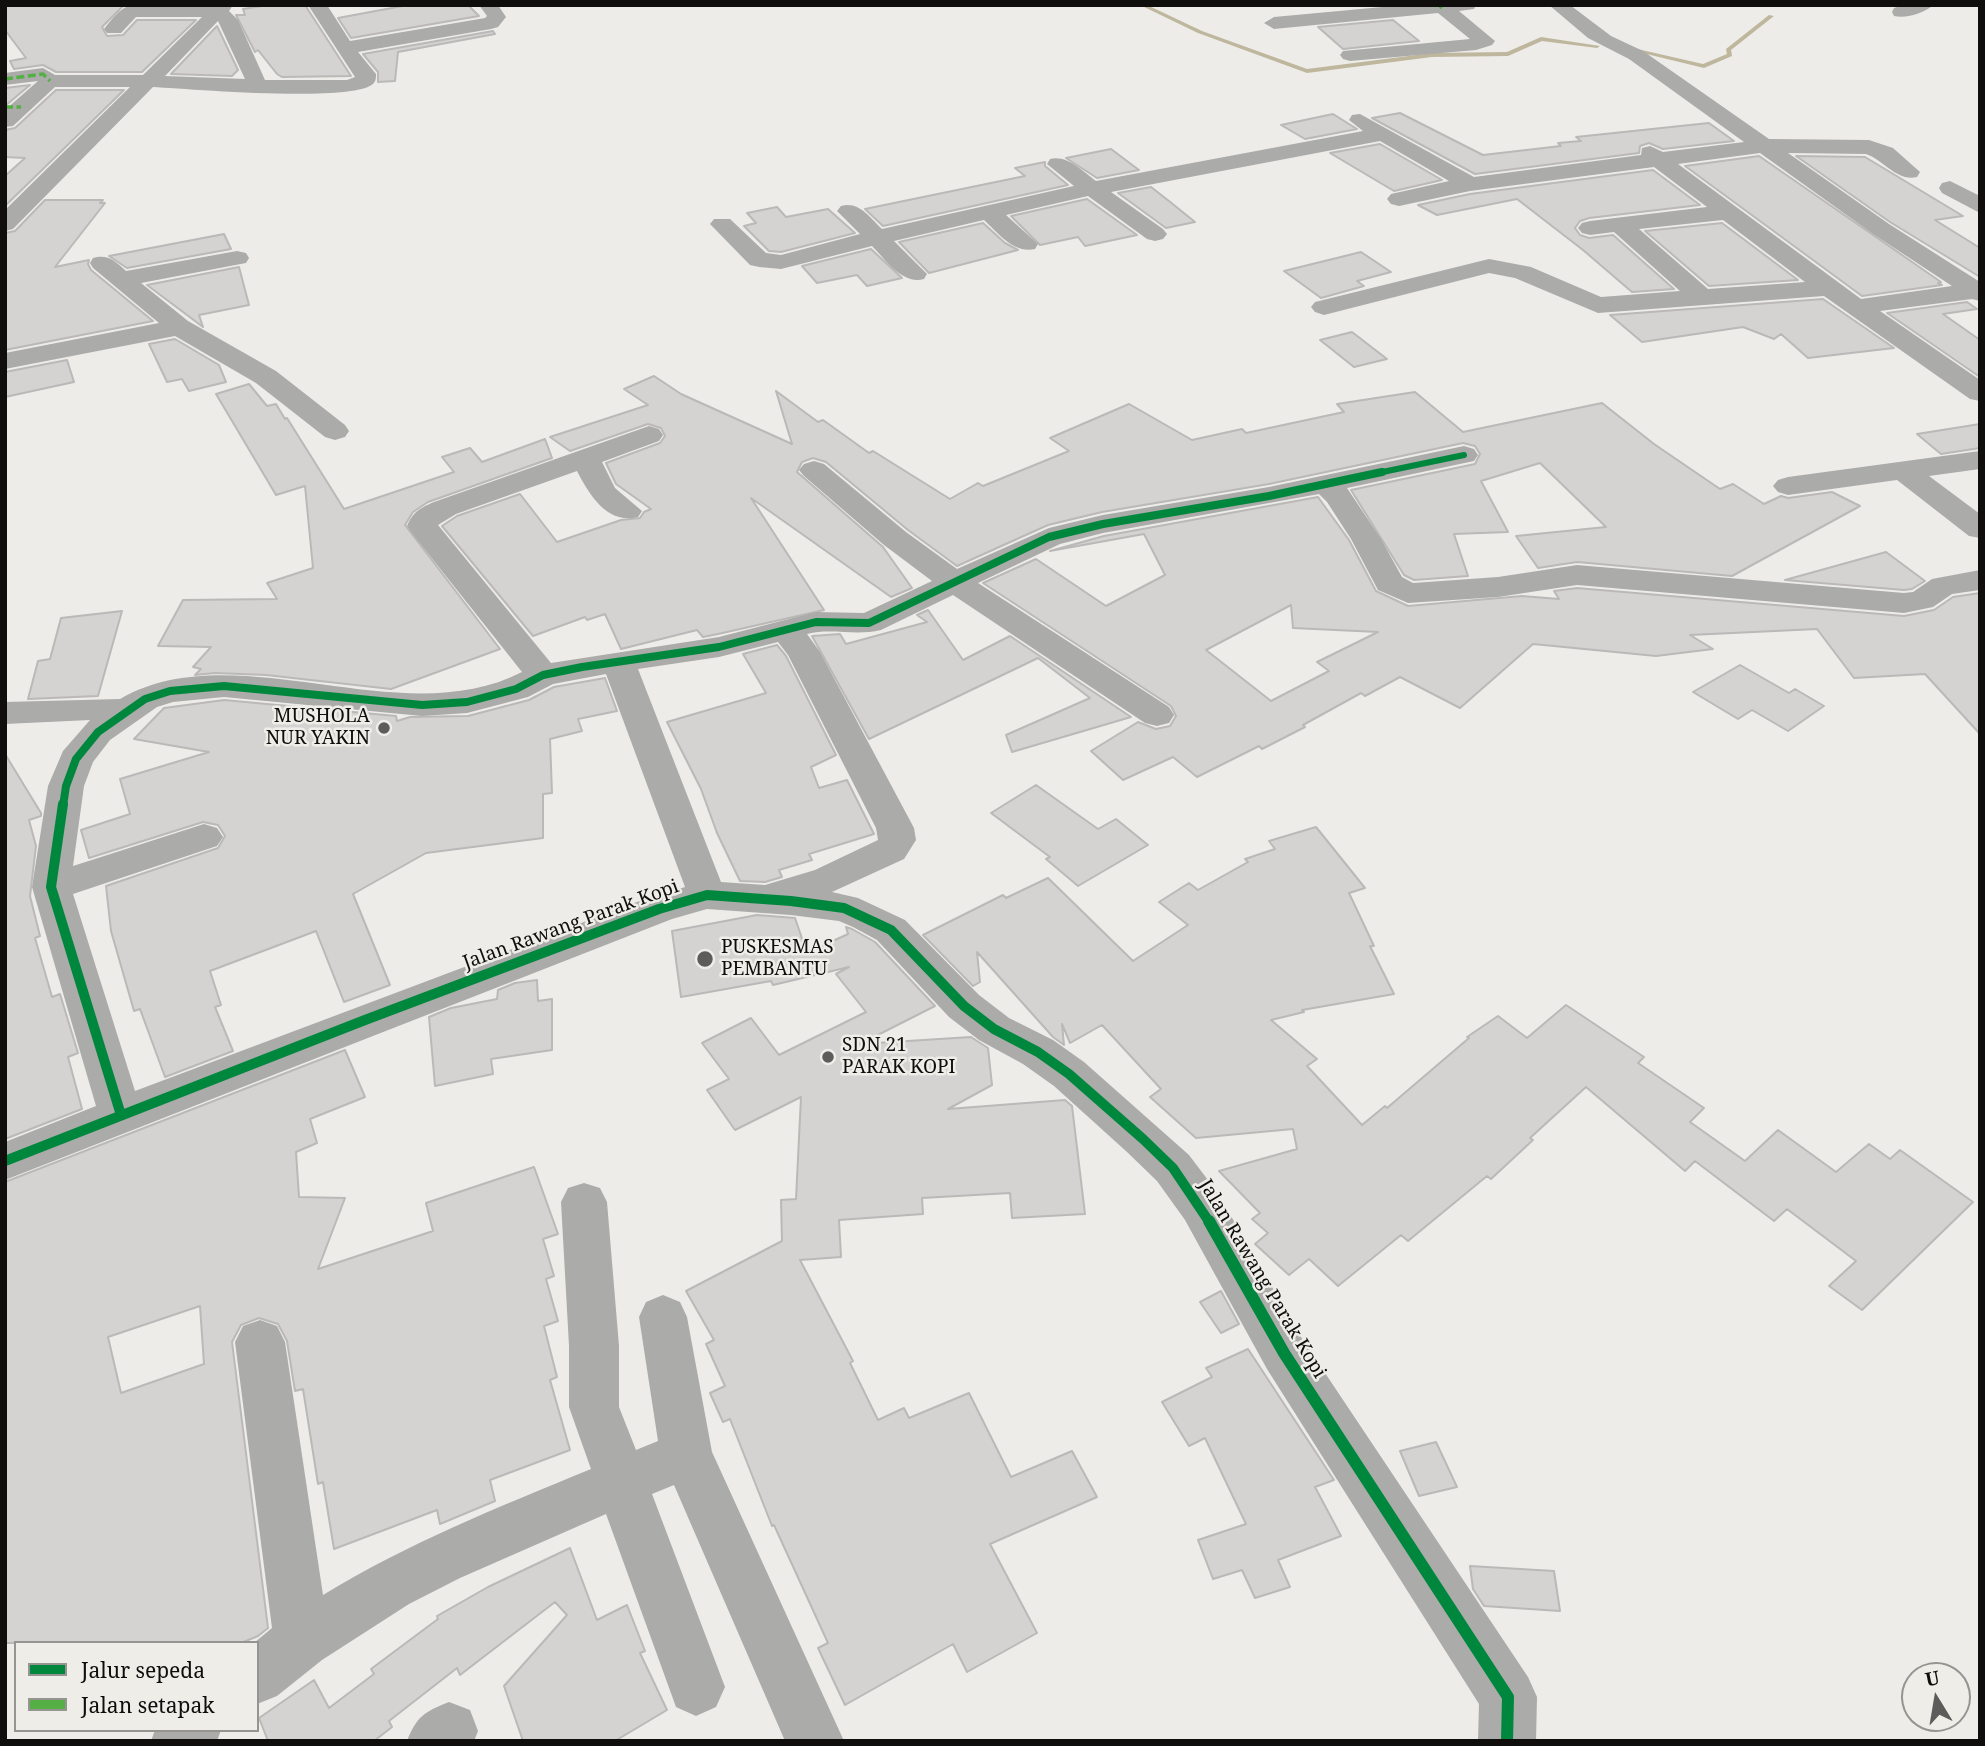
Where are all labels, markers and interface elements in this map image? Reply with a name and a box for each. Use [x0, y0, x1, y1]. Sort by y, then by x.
place label: MUSHOLA NUR YAKIN [266, 706, 370, 750]
marker: MUSHOLA NUR YAKIN [376, 720, 392, 736]
street label: Jalan Rawang Parak Kopi [460, 875, 682, 975]
place label: PUSKESMAS PEMBANTU [721, 937, 833, 981]
marker: PUSKESMAS PEMBANTU [695, 949, 715, 969]
place label: SDN 21 PARAK KOPI [842, 1035, 955, 1079]
marker: SDN 21 PARAK KOPI [820, 1049, 836, 1065]
street label: Jalan Rawang Parak Kopi [1194, 1175, 1330, 1383]
legend [14, 1641, 259, 1732]
text: Jalur sepeda [81, 1656, 205, 1684]
north arrow [1901, 1662, 1971, 1732]
text: U [1923, 1664, 1942, 1692]
text: Jalan setapak [81, 1691, 215, 1719]

